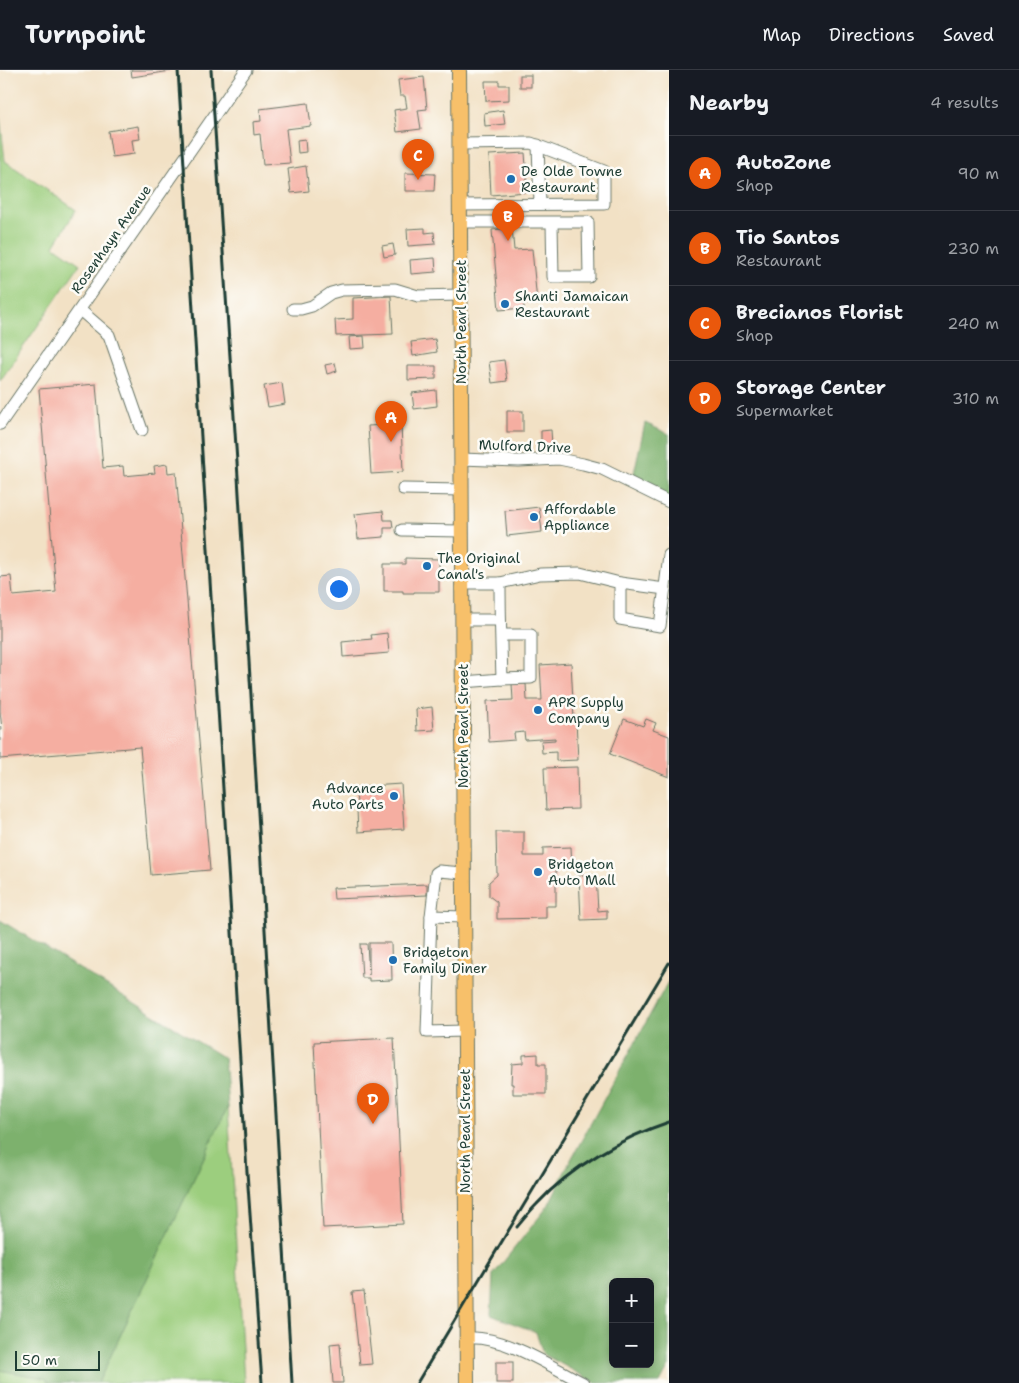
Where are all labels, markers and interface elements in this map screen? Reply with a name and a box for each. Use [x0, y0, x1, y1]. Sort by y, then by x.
text: Turnpoint [25, 19, 146, 51]
text: Map [763, 23, 801, 47]
text: Directions [829, 23, 915, 47]
text: Saved [943, 23, 994, 47]
text: Nearby [689, 89, 769, 117]
text: 4 results [930, 92, 999, 113]
pin: C [402, 139, 434, 180]
text: AutoZone [736, 150, 831, 175]
place label: De Olde Towne Restaurant [521, 162, 622, 196]
text: A [699, 163, 711, 184]
text: 90 m [958, 163, 999, 184]
marker: De Olde Towne Restaurant [505, 173, 517, 185]
text: Shop [736, 175, 773, 196]
street label: Rosenhayn Avenue [67, 181, 155, 297]
pin: B [492, 200, 524, 241]
text: Tio Santos [736, 225, 840, 250]
text: B [700, 238, 710, 259]
text: 230 m [947, 238, 999, 259]
text: Restaurant [736, 250, 822, 271]
street label: North Pearl Street [452, 260, 470, 384]
place label: Shanti Jamaican Restaurant [515, 287, 629, 321]
marker: Shanti Jamaican Restaurant [499, 298, 511, 310]
text: Brecianos Florist [736, 300, 903, 325]
text: C [700, 313, 710, 334]
text: 240 m [947, 313, 999, 334]
text: Shop [736, 325, 773, 346]
text: Storage Center [736, 375, 886, 400]
text: D [699, 388, 711, 409]
text: 310 m [952, 388, 999, 409]
text: Supermarket [736, 400, 833, 421]
pin: A [375, 401, 407, 442]
street label: Mulford Drive [478, 435, 572, 457]
place label: Affordable Appliance [544, 500, 616, 534]
marker: Affordable Appliance [528, 511, 540, 523]
place label: The Original Canal's [437, 549, 521, 583]
marker: The Original Canal's [421, 560, 433, 572]
your location [326, 576, 352, 602]
street label: North Pearl Street [454, 664, 472, 788]
place label: APR Supply Company [548, 693, 624, 727]
marker: APR Supply Company [532, 704, 544, 716]
place label: Advance Auto Parts [312, 779, 384, 813]
marker: Advance Auto Parts [388, 790, 400, 802]
place label: Bridgeton Auto Mall [548, 855, 616, 889]
marker: Bridgeton Auto Mall [532, 866, 544, 878]
place label: Bridgeton Family Diner [403, 943, 488, 977]
marker: Bridgeton Family Diner [387, 954, 399, 966]
street label: North Pearl Street [456, 1069, 474, 1193]
pin: D [357, 1083, 389, 1124]
map controls [609, 1278, 654, 1368]
button: + [609, 1278, 654, 1323]
button: − [609, 1323, 654, 1368]
scale bar [15, 1348, 100, 1371]
text: 50 m [22, 1351, 57, 1369]

